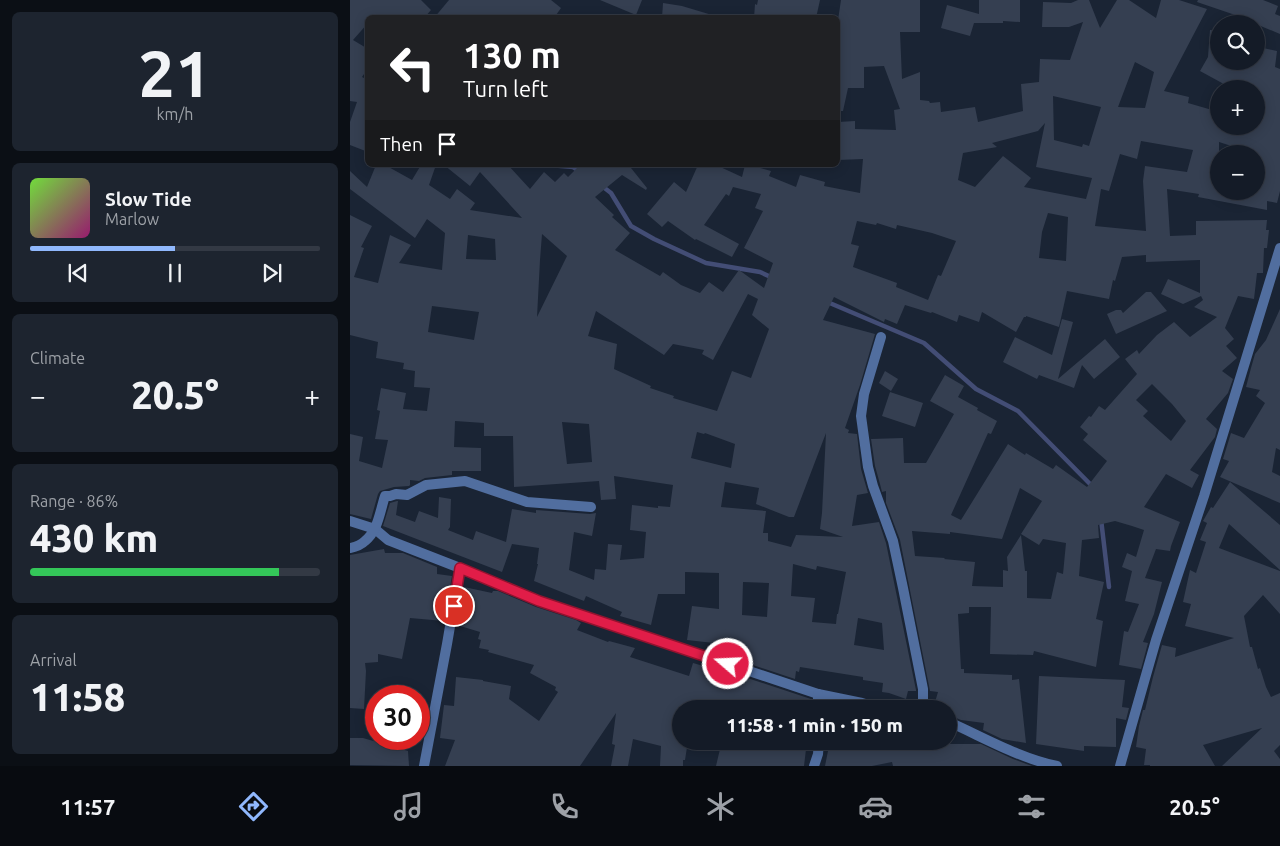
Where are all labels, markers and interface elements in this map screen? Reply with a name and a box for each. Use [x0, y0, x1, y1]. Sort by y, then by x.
map controls [1210, 15, 1265, 200]
button: search [1210, 15, 1265, 70]
icon: left [380, 35, 445, 100]
text: 130 m [463, 35, 561, 75]
text: 21 [138, 36, 212, 109]
text: Turn left [463, 76, 548, 101]
button: + [1210, 80, 1265, 135]
text: km/h [157, 105, 193, 123]
icon: arrive [433, 130, 461, 158]
text: Then [380, 133, 423, 155]
button: − [1210, 145, 1265, 200]
text: Slow Tide [105, 188, 192, 210]
text: Marlow [105, 210, 159, 228]
icon: previous [64, 259, 92, 287]
icon: pause [161, 259, 189, 287]
icon: next [258, 259, 286, 287]
text: Climate [30, 349, 85, 367]
text: 20.5° [131, 374, 219, 416]
text: − [30, 380, 46, 411]
text: + [304, 380, 320, 411]
text: Range · 86% [30, 492, 118, 510]
text: 430 km [30, 517, 158, 559]
pin [433, 585, 475, 627]
icon: arrive [440, 592, 468, 620]
position arrow [701, 637, 753, 689]
text: Arrival [30, 651, 77, 669]
text: 11:58 [30, 676, 125, 718]
speed limit sign: 30 [365, 685, 430, 750]
text: 11:58 · 1 min · 150 m [726, 714, 903, 736]
icon: directions [236, 789, 271, 824]
icon: music [391, 789, 426, 824]
icon: phone [547, 789, 582, 824]
icon: climate [703, 789, 738, 824]
icon: car [858, 789, 893, 824]
icon: filters [1014, 789, 1049, 824]
text: 11:57 [60, 794, 115, 819]
text: 20.5° [1169, 794, 1220, 819]

